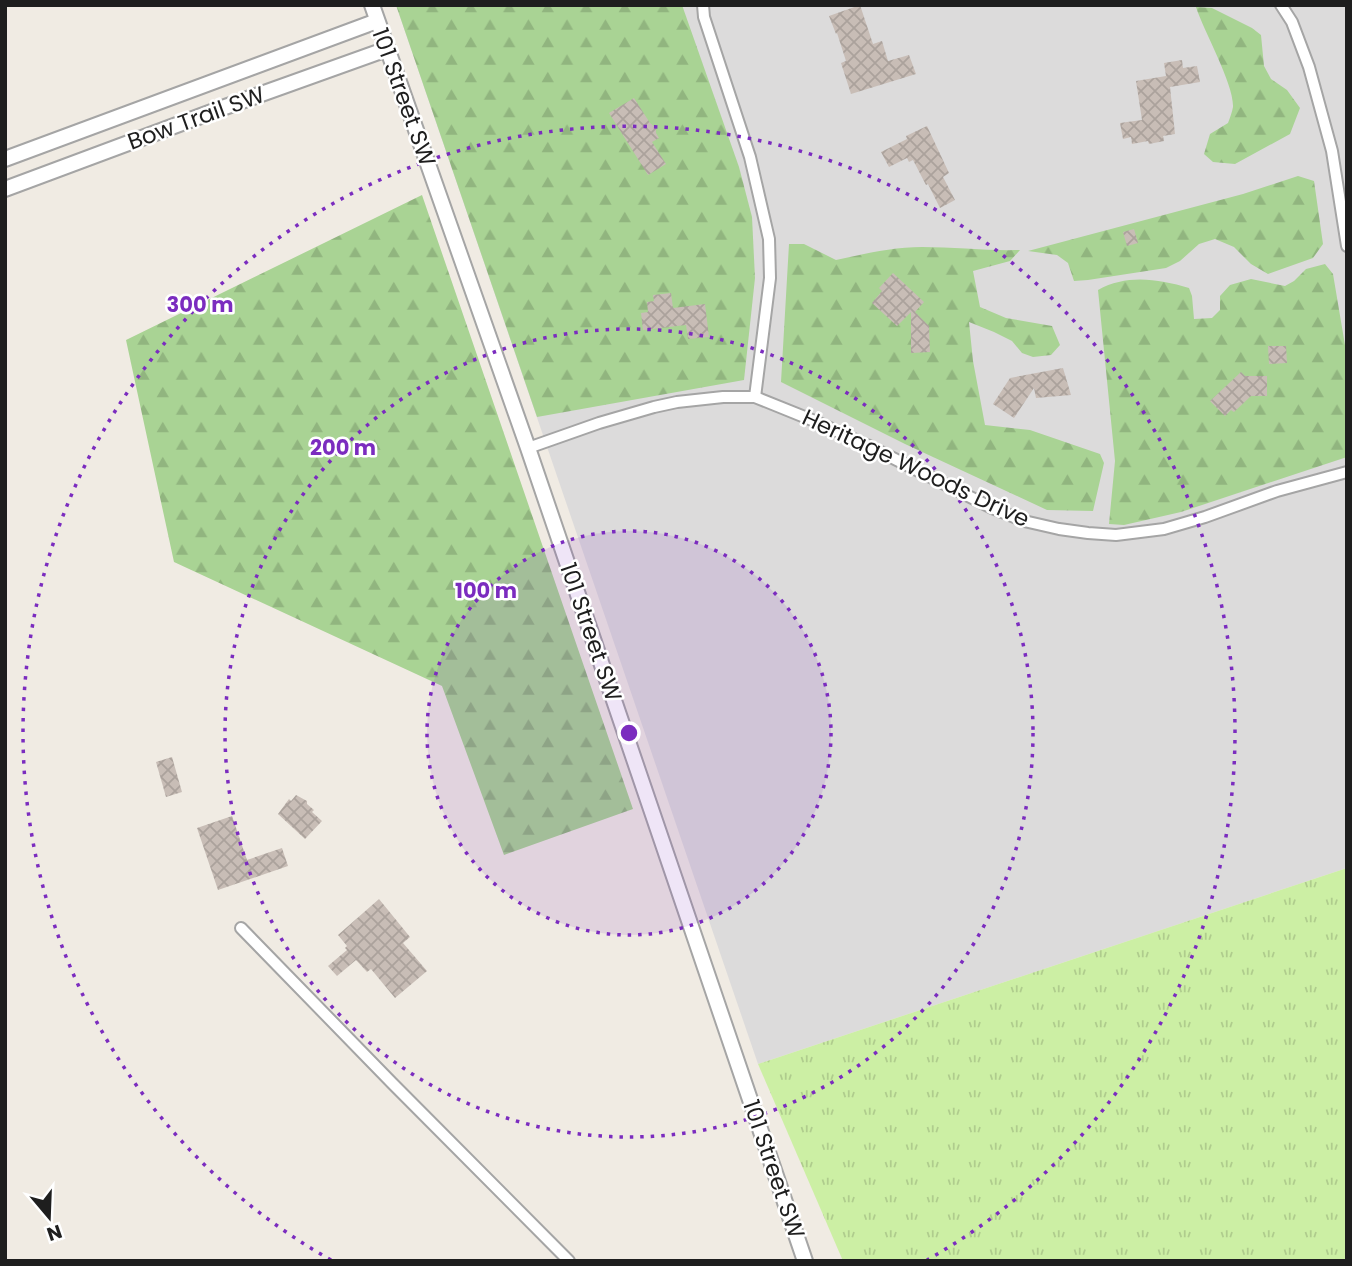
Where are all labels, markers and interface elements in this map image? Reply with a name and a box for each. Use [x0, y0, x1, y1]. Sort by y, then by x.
street label: 101 Street SW [364, 24, 444, 170]
street label: Bow Trail SW [123, 78, 269, 158]
text: 300 m [167, 290, 233, 319]
street label: Heritage Woods Drive [797, 401, 1035, 535]
text: 200 m [310, 433, 376, 462]
street label: 101 Street SW [552, 558, 630, 706]
text: 100 m [455, 576, 517, 605]
centre of rings [617, 721, 641, 745]
street label: 101 Street SW [735, 1095, 813, 1243]
north arrow [14, 1182, 84, 1252]
text: N [43, 1218, 66, 1248]

